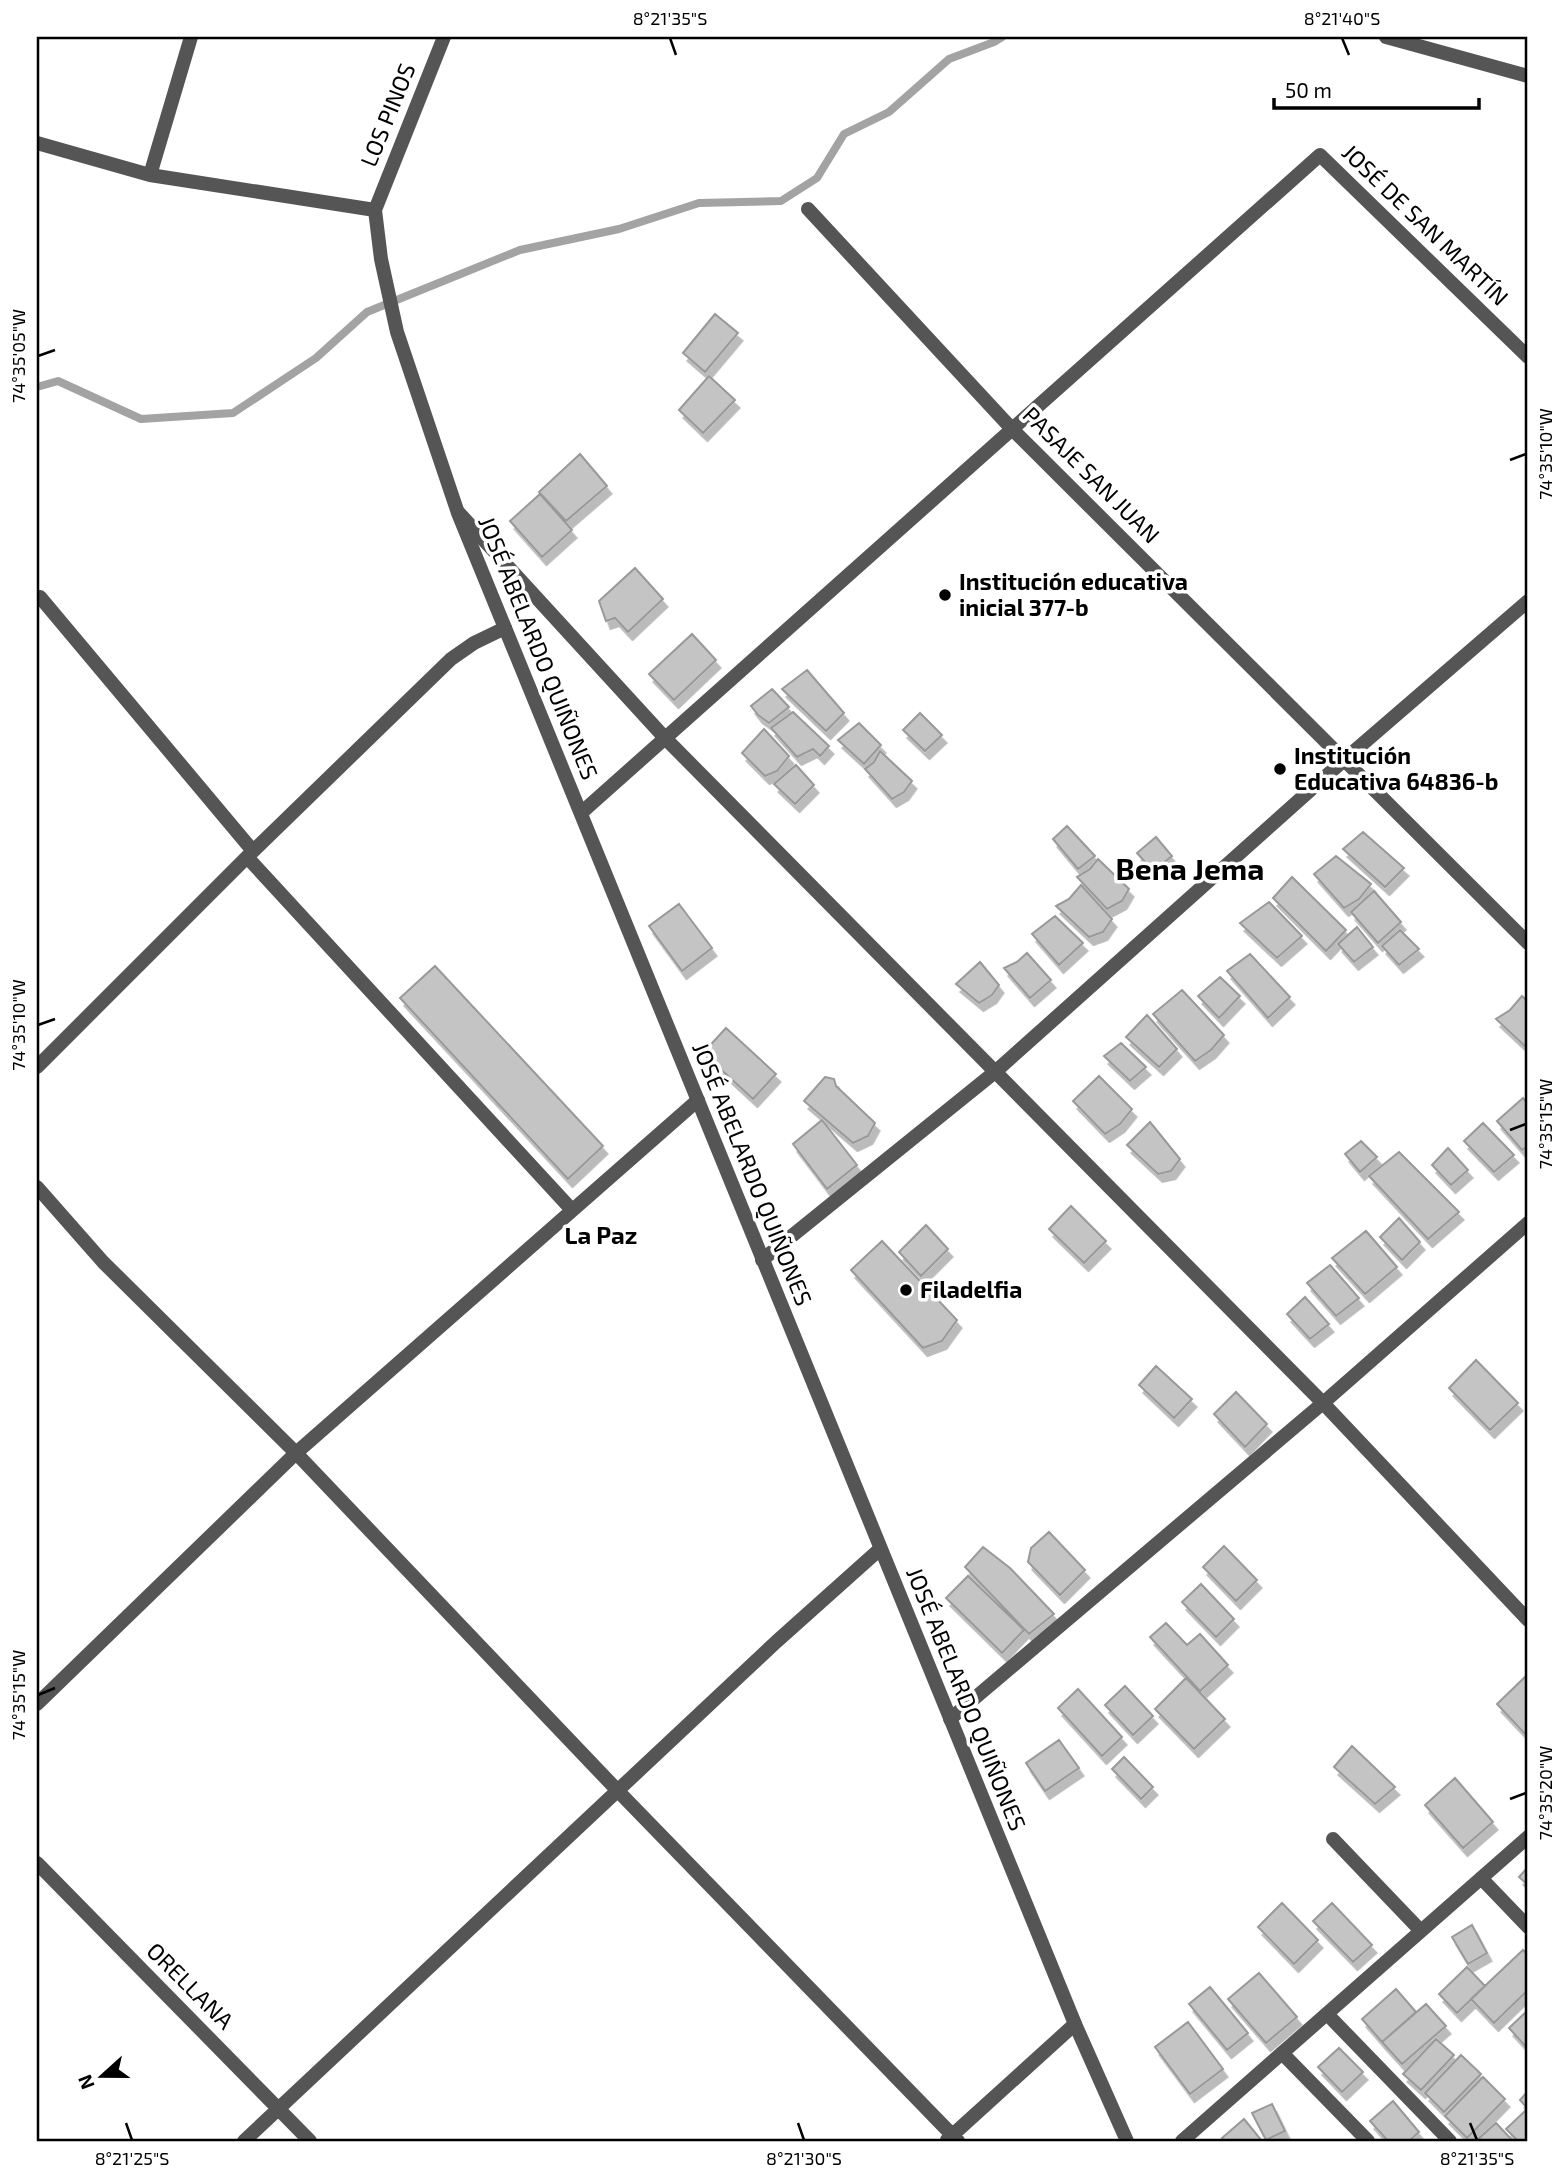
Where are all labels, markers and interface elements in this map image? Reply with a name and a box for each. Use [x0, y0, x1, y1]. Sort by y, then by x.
text: 8°21'35"S [633, 7, 707, 29]
text: 8°21'40"S [1304, 7, 1380, 29]
street label: LOS PINOS [354, 59, 420, 170]
scale bar [1274, 66, 1479, 110]
text: 50 m [1285, 77, 1332, 102]
street label: JOSÉ DE SAN MARTÍN [1337, 138, 1515, 311]
text: 74°35'05"W [7, 309, 29, 403]
street label: PASAJE SAN JUAN [1018, 400, 1166, 548]
text: 74°35'10"W [1534, 408, 1556, 500]
street label: JOSÉ ABELARDO QUIÑONES [473, 512, 605, 783]
place label: Institución educativa inicial 377-b [959, 567, 1188, 621]
marker: Institución educativa inicial 377-b [937, 587, 953, 603]
place label: Institución Educativa 64836-b [1294, 741, 1499, 795]
marker: Institución Educativa 64836-b [1272, 761, 1288, 777]
district label: Bena Jema [1116, 850, 1264, 886]
text: 74°35'10"W [7, 979, 29, 1071]
street label: JOSÉ ABELARDO QUIÑONES [687, 1038, 819, 1309]
text: 74°35'15"W [1534, 1079, 1556, 1169]
district label: La Paz [565, 1220, 637, 1249]
place label: Filadelfia [920, 1275, 1022, 1303]
marker: Filadelfia [898, 1282, 914, 1298]
street label: JOSÉ ABELARDO QUIÑONES [901, 1563, 1033, 1834]
text: 74°35'15"W [7, 1650, 29, 1740]
text: 74°35'20"W [1534, 1746, 1556, 1840]
street label: ORELLANA [142, 1936, 240, 2035]
north arrow [66, 2042, 136, 2112]
text: N [72, 2072, 99, 2093]
text: 8°21'25"S [95, 2147, 169, 2169]
text: 8°21'30"S [766, 2147, 842, 2169]
text: 8°21'35"S [1440, 2147, 1514, 2169]

